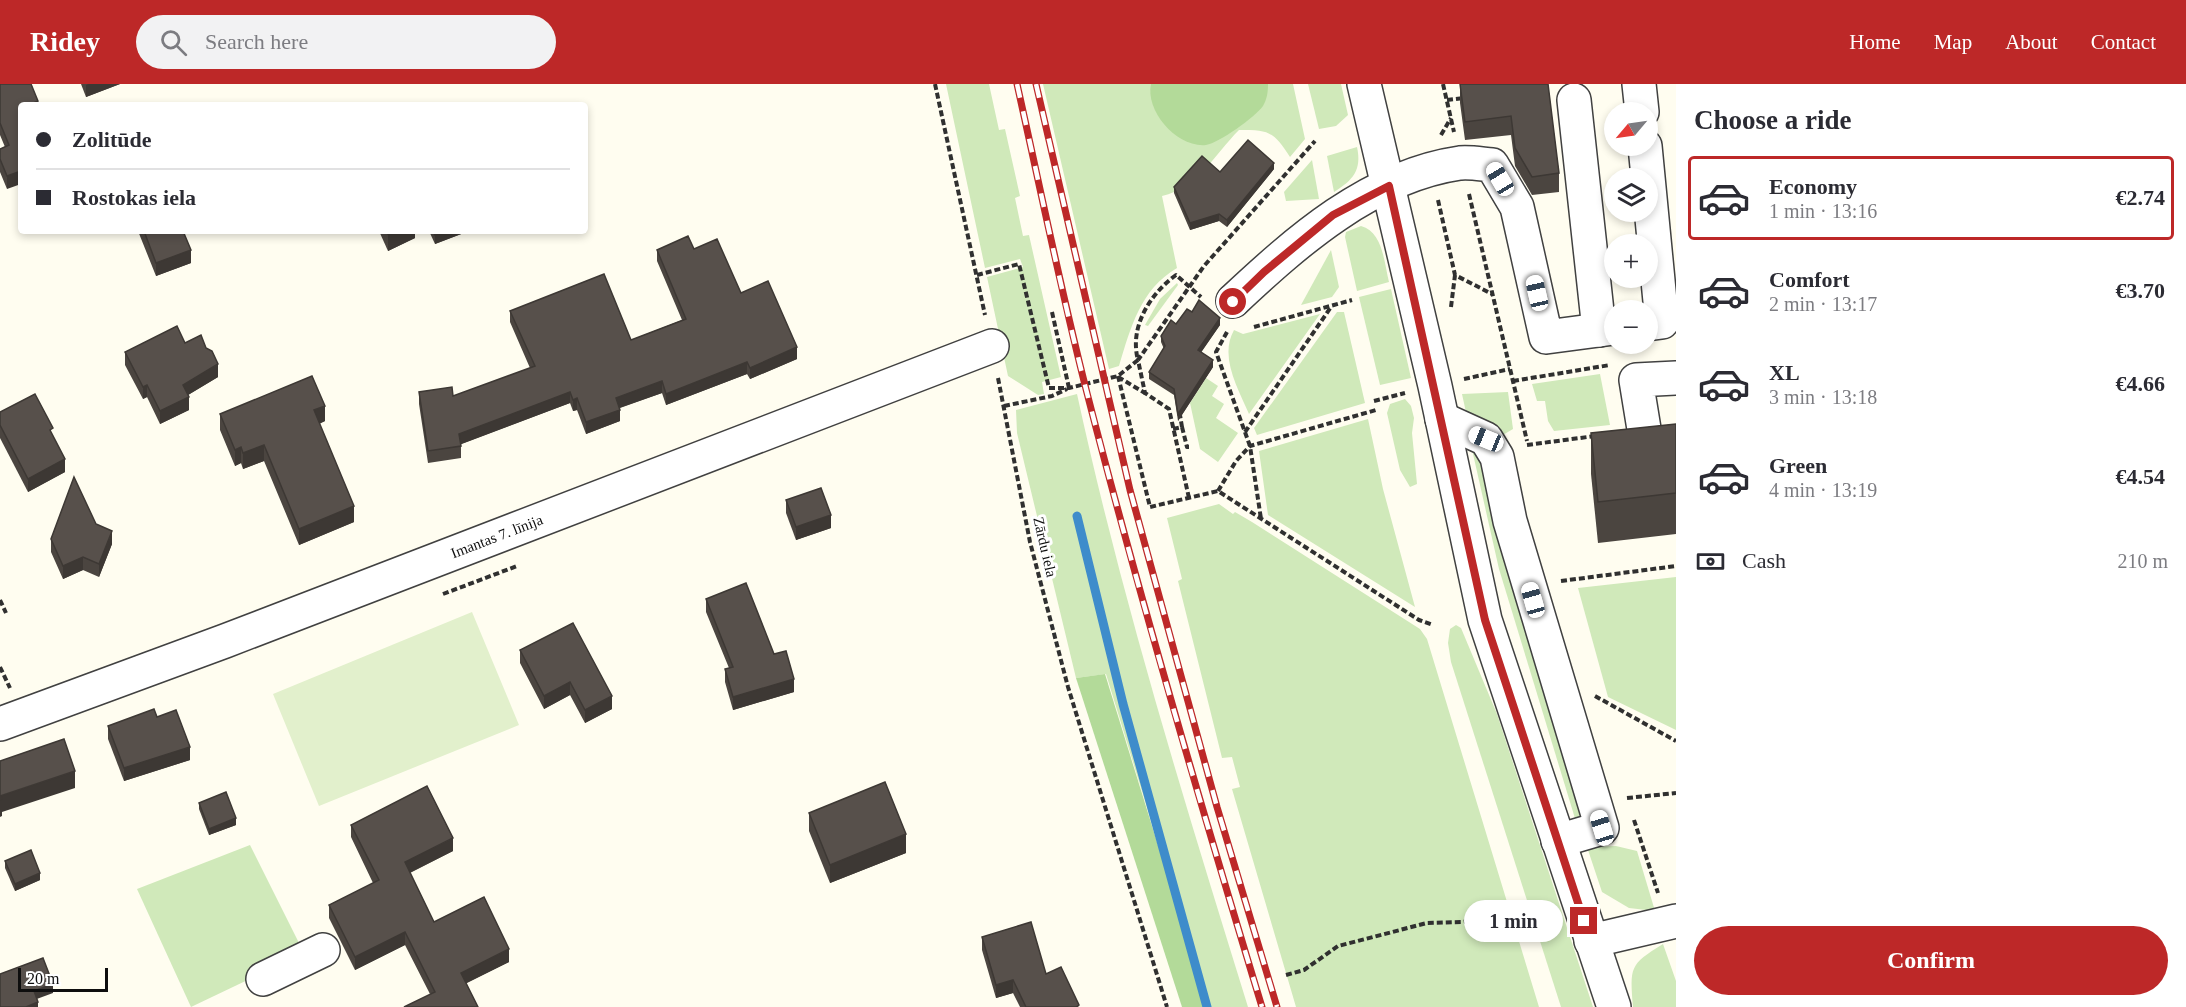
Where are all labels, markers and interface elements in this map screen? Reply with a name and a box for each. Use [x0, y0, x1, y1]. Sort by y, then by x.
search box [136, 15, 556, 69]
text: Ridey [30, 26, 100, 57]
icon: search [157, 26, 190, 59]
text: Search here [205, 29, 308, 54]
text: Home [1849, 30, 1901, 54]
text: Map [1934, 30, 1972, 54]
text: About [2005, 30, 2058, 54]
text: Contact [2091, 30, 2156, 54]
north arrow [1604, 102, 1658, 156]
map controls [1604, 102, 1658, 354]
text: Choose a ride [1694, 105, 1852, 135]
text: Zolitūde [72, 127, 151, 152]
car [1483, 159, 1517, 199]
button: layers [1604, 168, 1658, 222]
icon: car [1697, 171, 1751, 225]
text: Economy [1769, 174, 1857, 199]
text: Rostokas iela [72, 185, 196, 210]
text: €2.74 [2116, 185, 2165, 210]
text: 1 min · 13:16 [1769, 200, 1877, 222]
button: + [1604, 234, 1658, 288]
icon: car [1697, 264, 1751, 318]
text: Comfort [1769, 267, 1850, 292]
car [1524, 273, 1550, 313]
text: €3.70 [2116, 278, 2165, 303]
route start [1219, 288, 1246, 315]
text: 2 min · 13:17 [1769, 293, 1877, 315]
button: − [1604, 300, 1658, 354]
icon: car [1697, 357, 1751, 411]
text: XL [1769, 360, 1800, 385]
text: €4.66 [2116, 371, 2165, 396]
text: 3 min · 13:18 [1769, 386, 1877, 408]
car [1466, 424, 1506, 454]
icon: car [1697, 450, 1751, 504]
text: Green [1769, 453, 1827, 478]
text: €4.54 [2116, 464, 2165, 489]
text: 4 min · 13:19 [1769, 479, 1877, 501]
street label: Imantas 7. līnija [449, 511, 545, 561]
street label: Zārdu iela [1030, 515, 1060, 579]
icon: cash [1694, 545, 1727, 578]
text: Cash [1742, 548, 1786, 573]
text: 210 m [2117, 550, 2168, 572]
car [1519, 580, 1547, 620]
car [1588, 808, 1616, 848]
callout: 1 min [1464, 900, 1563, 942]
route end [1570, 907, 1597, 934]
text: 1 min [1489, 910, 1538, 932]
button: Confirm [1694, 926, 2168, 995]
scale bar [18, 965, 108, 992]
text: 20 m [27, 970, 59, 987]

